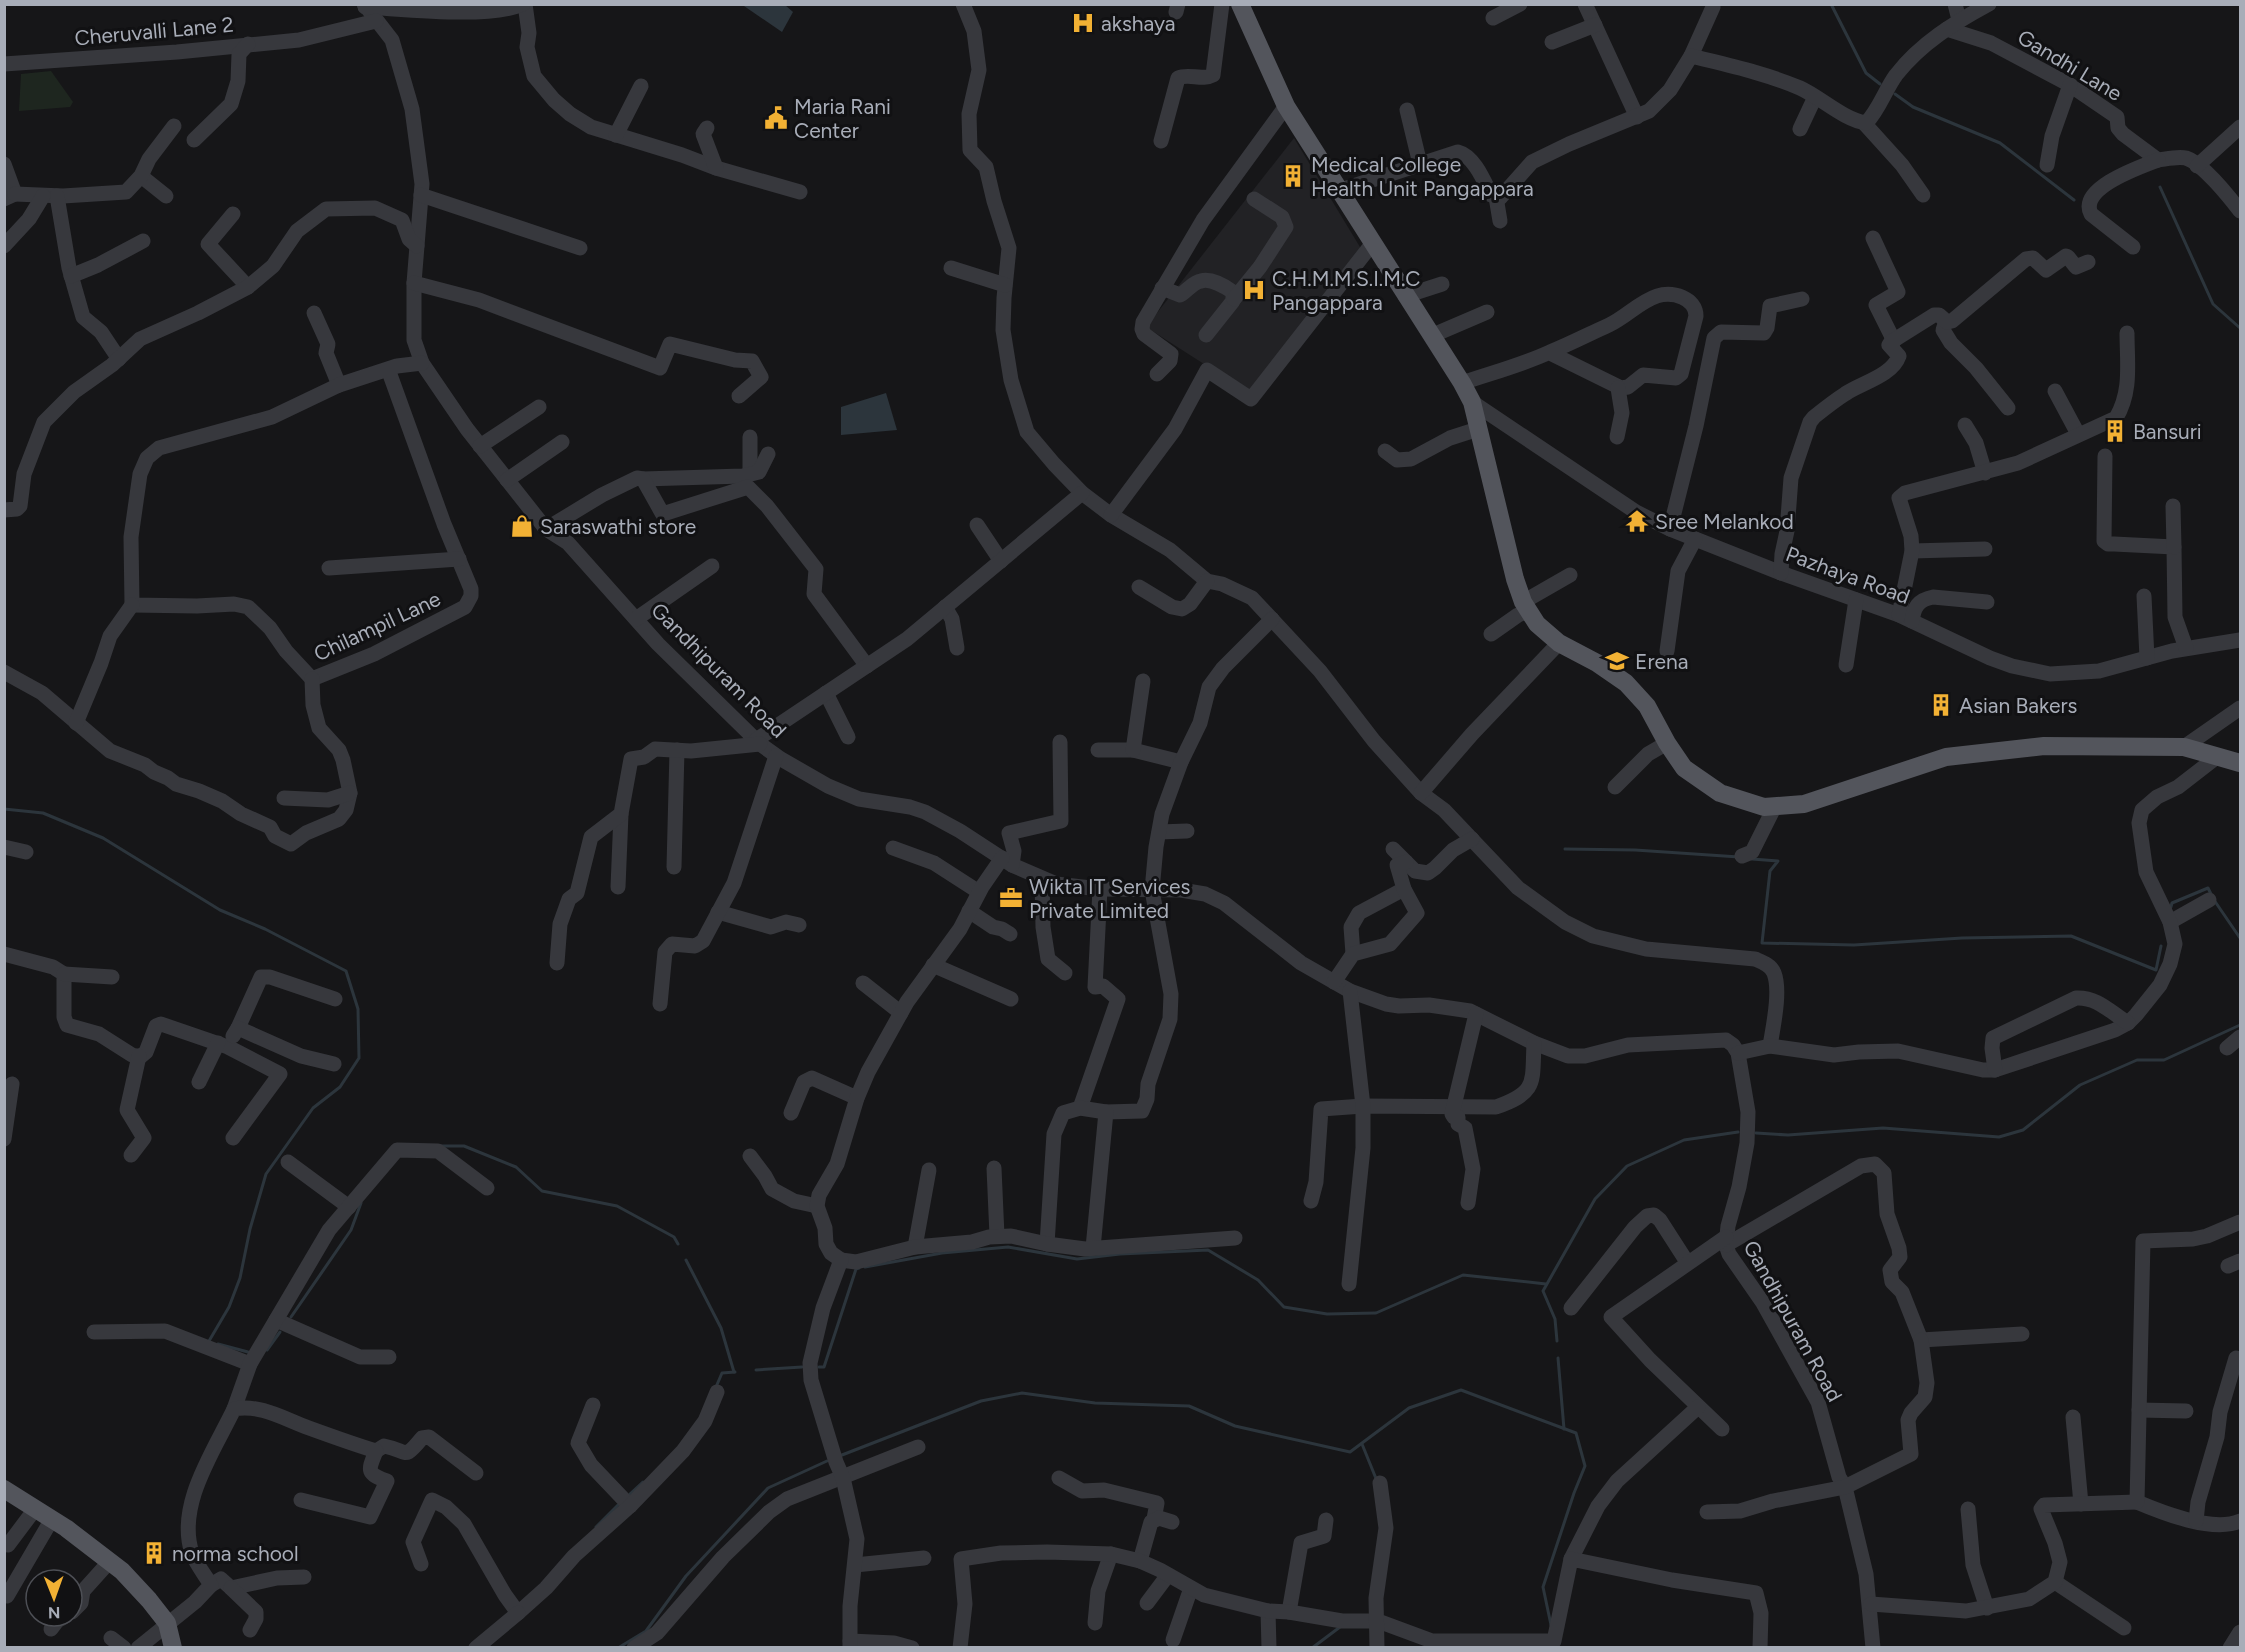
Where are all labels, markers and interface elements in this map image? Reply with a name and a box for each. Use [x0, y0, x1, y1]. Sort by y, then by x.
hospital icon: akshaya [1070, 10, 1096, 36]
place label: akshaya [1101, 11, 1175, 36]
street label: Cheruvalli Lane 2 [73, 12, 235, 50]
street label: Gandhi Lane [2013, 24, 2127, 106]
place label: Maria Rani Center [794, 94, 891, 143]
public building icon: Maria Rani Center [763, 105, 789, 131]
place label: Medical College Health Unit Pangappara [1311, 152, 1534, 201]
building icon: Medical College Health Unit Pangappara [1280, 163, 1306, 189]
place label: C.H.M.M.S.I.M.C Pangappara [1272, 266, 1421, 315]
hospital icon: C.H.M.M.S.I.M.C Pangappara [1241, 277, 1267, 303]
building icon: Bansuri [2102, 418, 2128, 444]
place label: Bansuri [2133, 419, 2202, 444]
temple icon: Sree Melankod [1624, 508, 1650, 534]
place label: Sree Melankod [1655, 509, 1794, 534]
shop icon: Saraswathi store [509, 513, 535, 539]
place label: Saraswathi store [540, 514, 696, 539]
street label: Pazhaya Road [1783, 541, 1913, 609]
street label: Chilampil Lane [310, 586, 444, 666]
street label: Gandhipuram Road [646, 597, 792, 743]
school or university icon: Erena [1604, 648, 1630, 674]
place label: Erena [1635, 649, 1688, 674]
building icon: Asian Bakers [1928, 692, 1954, 718]
place label: Asian Bakers [1959, 693, 2077, 718]
place label: Wikta IT Services Private Limited [1029, 874, 1190, 923]
office icon: Wikta IT Services Private Limited [998, 885, 1024, 911]
street label: Gandhipuram Road [1738, 1236, 1848, 1406]
building icon: norma school [141, 1540, 167, 1566]
place label: norma school [172, 1541, 299, 1566]
north arrow [24, 1568, 84, 1628]
text: N [48, 1603, 61, 1622]

